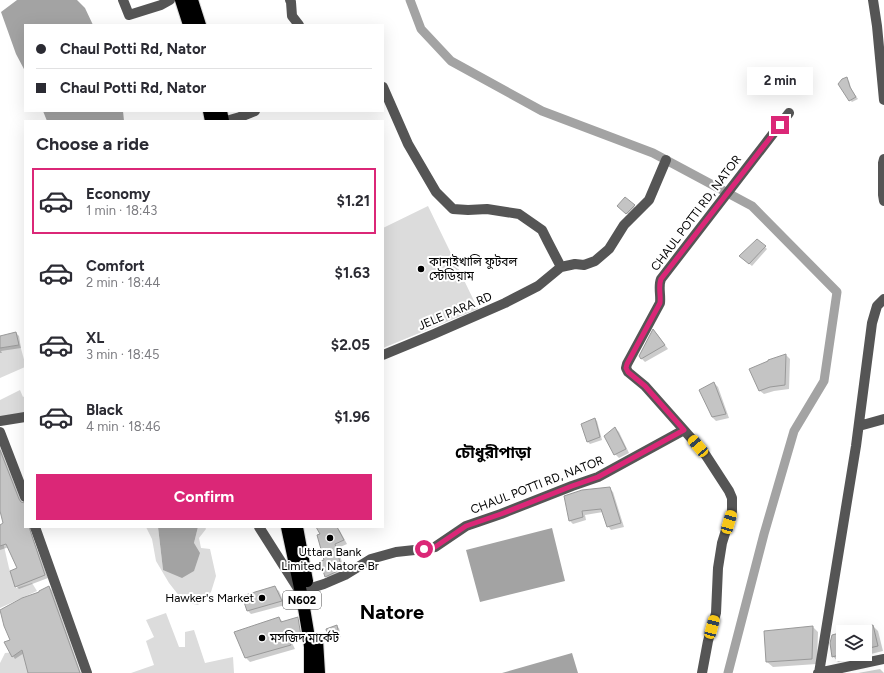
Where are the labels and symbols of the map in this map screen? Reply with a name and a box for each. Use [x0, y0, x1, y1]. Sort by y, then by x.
callout: 2 min [747, 67, 813, 95]
route end [771, 116, 789, 134]
street label: CHAUL POTTI RD, NATOR [648, 152, 744, 274]
place label: কানাইখালি ফুটবল স্টেডিয়াম [428, 254, 517, 283]
marker: কানাইখালি ফুটবল স্টেডিয়াম [416, 264, 426, 274]
street label: JELE PARA RD [416, 289, 494, 333]
car [686, 433, 710, 459]
district label: চৌধুরীপাড়া [455, 443, 532, 463]
street label: CHAUL POTTI RD, NATOR [469, 453, 605, 517]
car [720, 509, 738, 535]
marker: Uttara Bank Limited, Natore Br [325, 533, 335, 543]
route start [415, 540, 433, 558]
place label: Uttara Bank Limited, Natore Br [281, 545, 379, 573]
place label: Hawker's Market [165, 591, 254, 605]
road number: N602 [283, 591, 321, 609]
marker: Hawker's Market [257, 593, 267, 603]
district label: Natore [360, 600, 424, 624]
car [703, 614, 721, 640]
place label: মসজিদ মার্কেট [269, 630, 340, 645]
marker: মসজিদ মার্কেট [257, 633, 267, 643]

